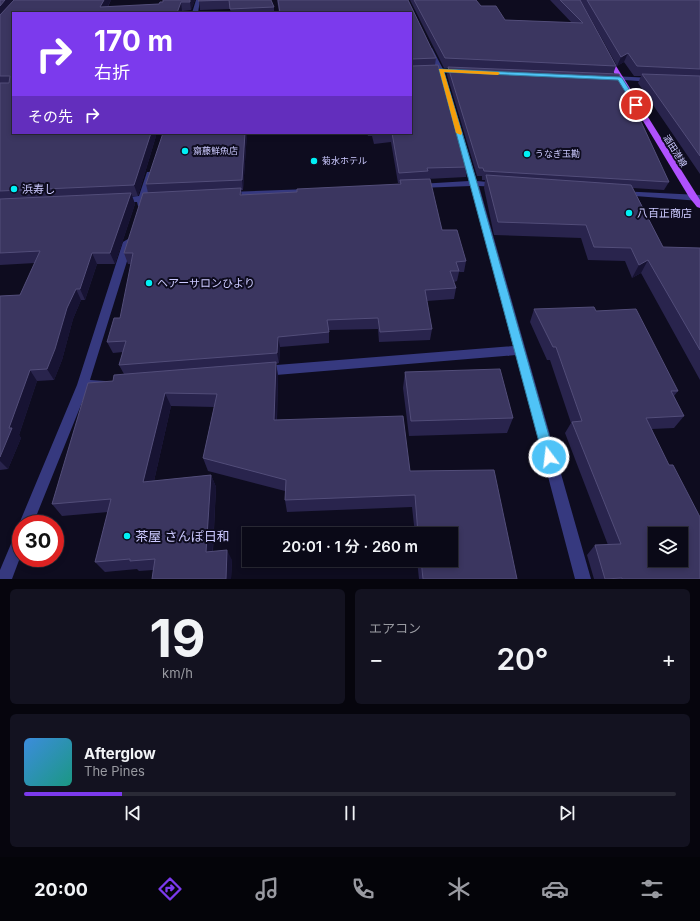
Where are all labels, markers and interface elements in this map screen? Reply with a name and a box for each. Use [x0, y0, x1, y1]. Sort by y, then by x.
text: 170 m [94, 24, 173, 58]
icon: right [28, 28, 80, 80]
text: 右折 [94, 62, 130, 83]
pin [619, 88, 653, 122]
icon: arrive [625, 94, 647, 116]
icon: right [81, 104, 103, 126]
text: その先 [28, 107, 73, 126]
street label: 酒田港線 [661, 133, 690, 170]
place label: 齋藤鮮魚店 [193, 145, 238, 156]
marker: 齋藤鮮魚店 [180, 146, 190, 156]
place label: うなぎ玉勘 [535, 148, 580, 159]
marker: うなぎ玉勘 [522, 149, 532, 159]
place label: 菊水ホテル [322, 155, 367, 166]
marker: 菊水ホテル [309, 156, 319, 166]
place label: 浜寿し [22, 182, 55, 196]
marker: 浜寿し [9, 184, 19, 194]
place label: 八百正商店 [637, 206, 692, 220]
marker: 八百正商店 [624, 208, 634, 218]
place label: ヘアーサロンひより [157, 276, 255, 290]
marker: ヘアーサロンひより [144, 278, 154, 288]
position arrow [528, 436, 570, 478]
speed limit sign: 30 [12, 515, 64, 567]
map controls [648, 527, 688, 567]
button: layers [648, 527, 688, 567]
place label: 茶屋 さんぽ日和 [135, 528, 230, 544]
marker: 茶屋 さんぽ日和 [122, 531, 132, 541]
text: 20:01 · 1 分 · 260 m [282, 537, 418, 556]
text: 19 [149, 607, 206, 670]
text: エアコン [369, 620, 421, 636]
text: 20° [496, 641, 549, 677]
text: − [369, 646, 384, 672]
text: + [661, 646, 676, 672]
text: km/h [162, 665, 193, 681]
text: Afterglow [84, 744, 156, 763]
text: The Pines [84, 763, 145, 779]
icon: previous [122, 802, 144, 824]
icon: pause [339, 802, 361, 824]
icon: next [556, 802, 578, 824]
icon: directions [156, 875, 184, 903]
icon: music [253, 875, 281, 903]
icon: phone [349, 875, 377, 903]
icon: climate [445, 875, 473, 903]
icon: car [541, 875, 569, 903]
icon: filters [638, 875, 666, 903]
text: 20:00 [34, 879, 88, 900]

